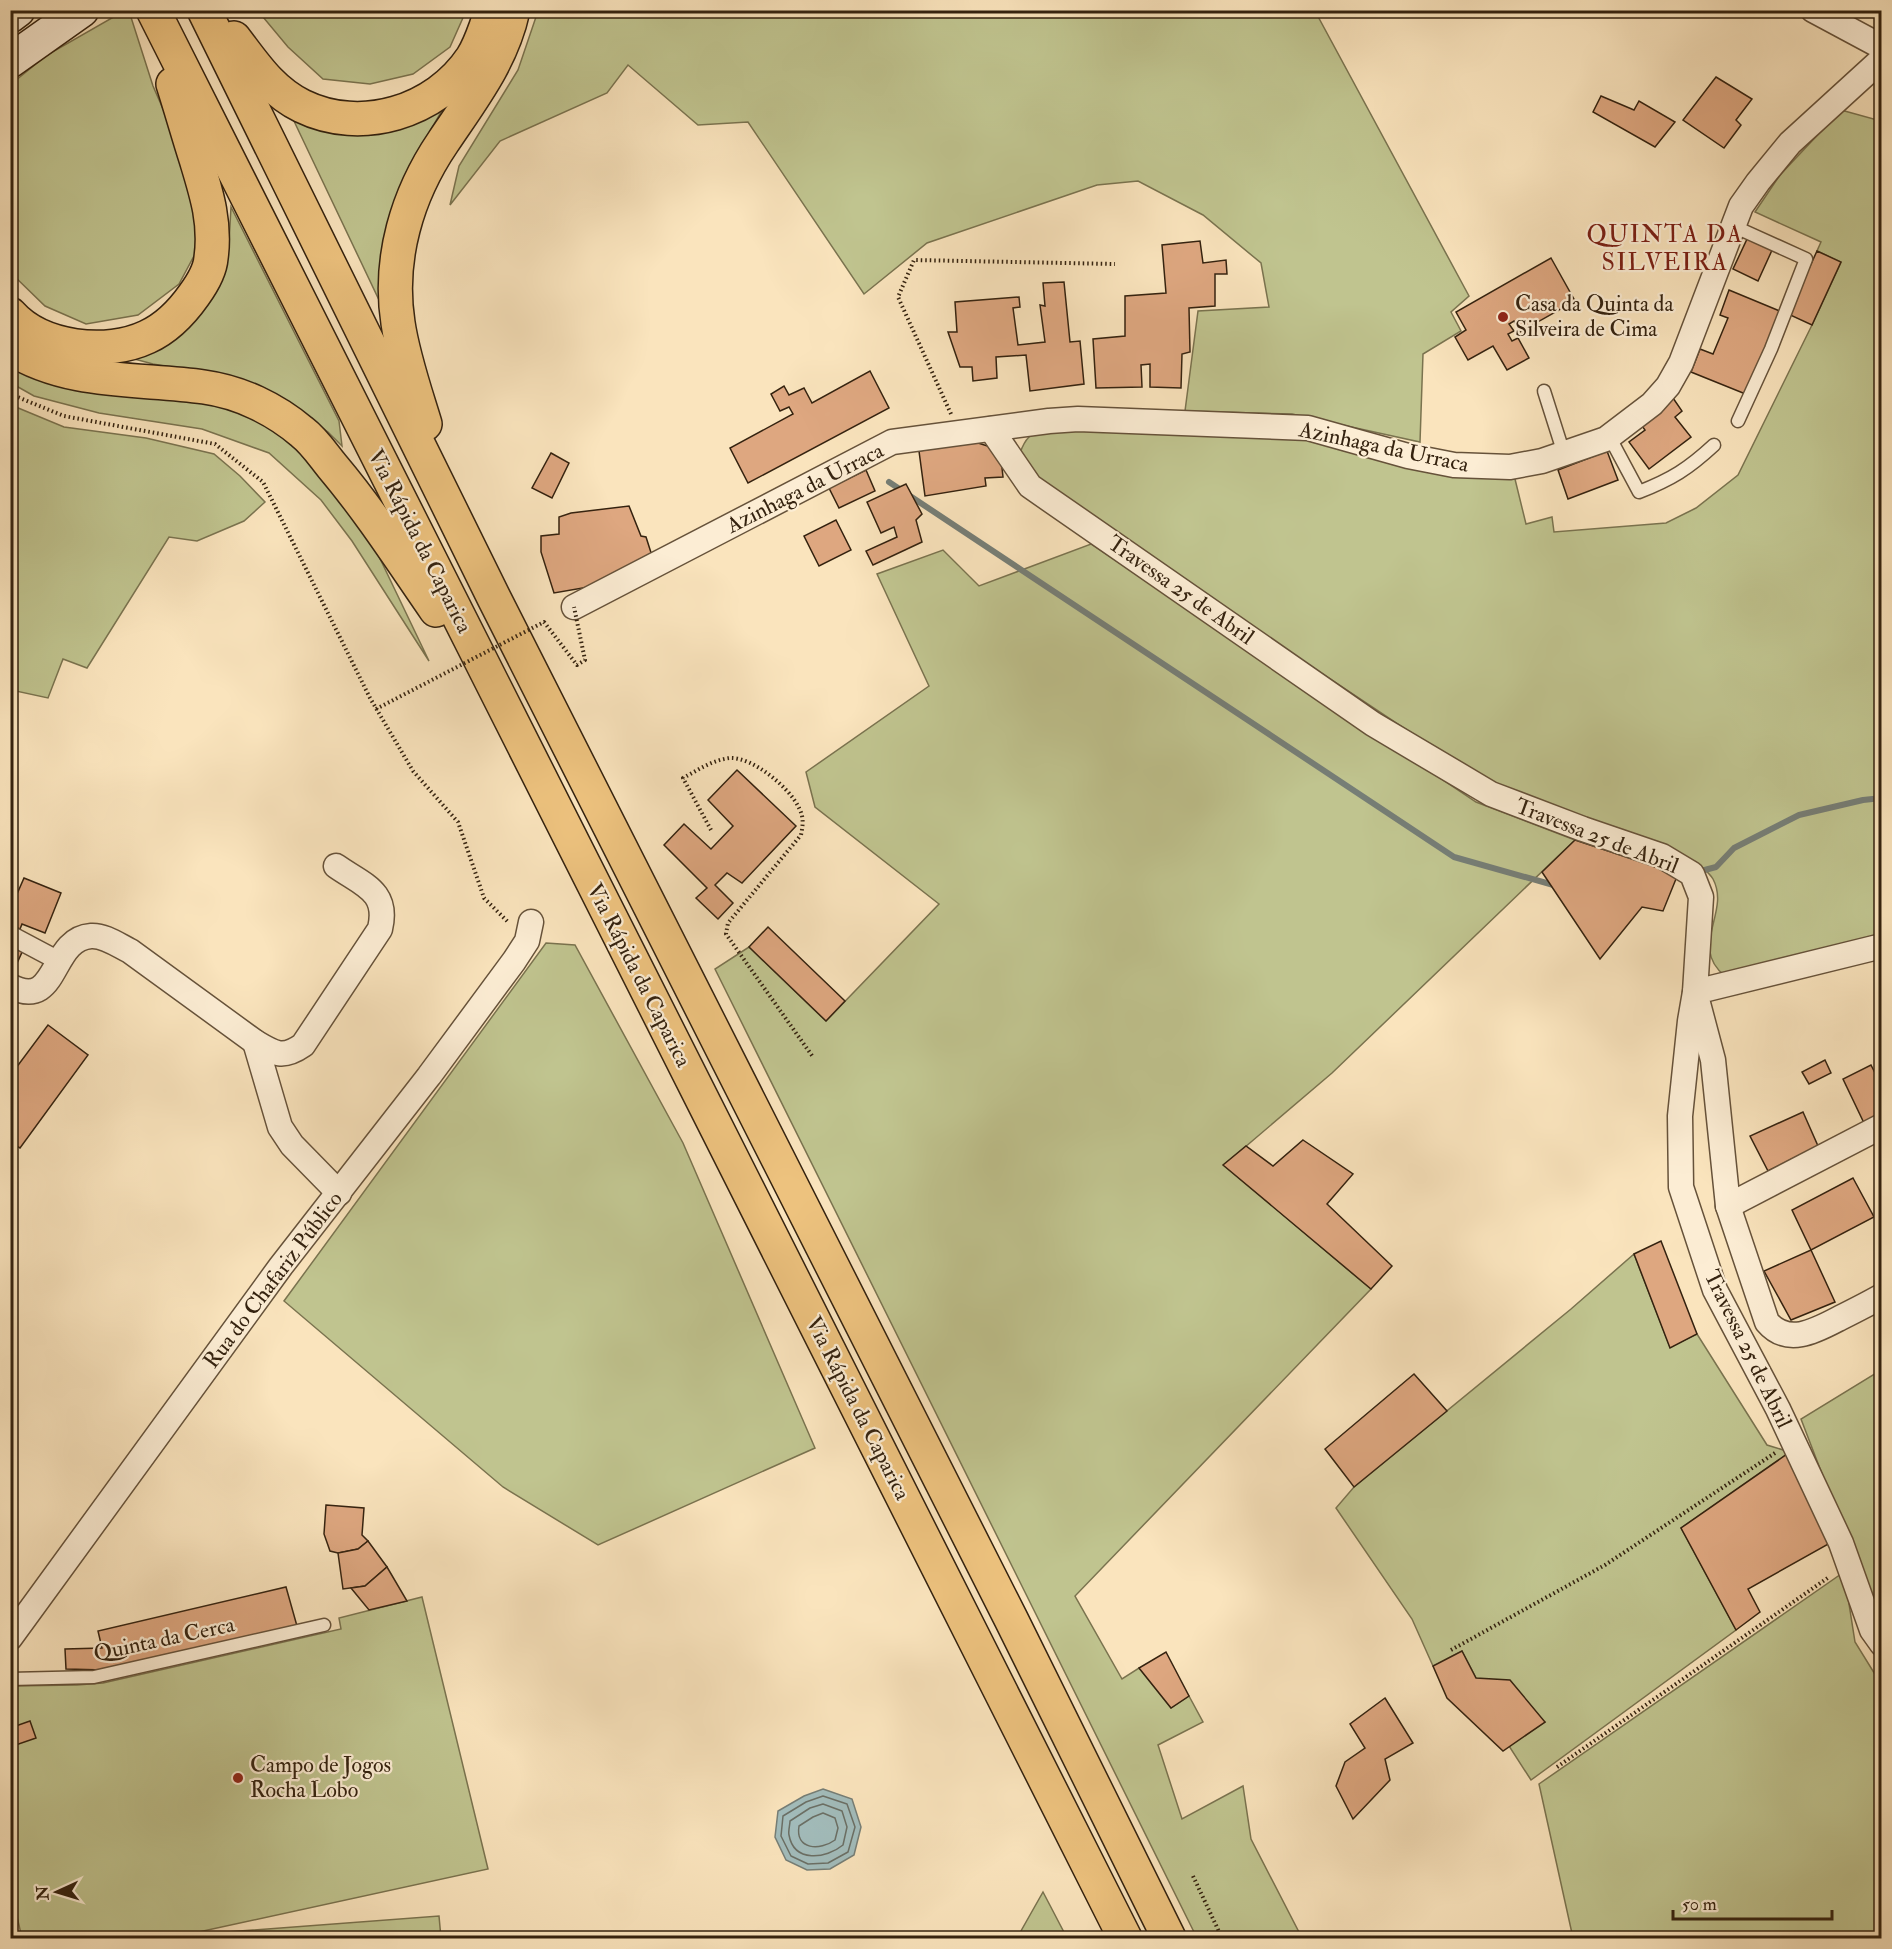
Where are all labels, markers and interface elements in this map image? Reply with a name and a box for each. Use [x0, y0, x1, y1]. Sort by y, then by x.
district label: QUINTA DA SILVEIRA [1587, 219, 1743, 278]
place label: Casa da Quinta da Silveira de Cima [1515, 290, 1674, 343]
marker: Casa da Quinta da Silveira de Cima [1496, 310, 1510, 324]
street label: Azinhaga da Urraca [1296, 415, 1472, 479]
street label: Azinhaga da Urraca [721, 436, 889, 540]
street label: Via Rápida da Caparica [361, 444, 479, 639]
street label: Travessa 25 de Abril [1102, 529, 1260, 651]
street label: Travessa 25 de Abril [1511, 792, 1683, 880]
street label: Via Rápida da Caparica [580, 878, 698, 1073]
street label: Rua do Chafariz Público [197, 1186, 349, 1374]
street label: Travessa 25 de Abril [1698, 1265, 1799, 1433]
street label: Via Rápida da Caparica [799, 1311, 917, 1506]
street label: Quinta da Cerca [91, 1610, 238, 1668]
place label: Campo de Jogos Rocha Lobo [250, 1751, 391, 1804]
marker: Campo de Jogos Rocha Lobo [231, 1771, 245, 1785]
north arrow [27, 1862, 87, 1922]
scale bar [1673, 1883, 1832, 1921]
text: N [33, 1884, 54, 1902]
text: 50 m [1682, 1893, 1717, 1916]

